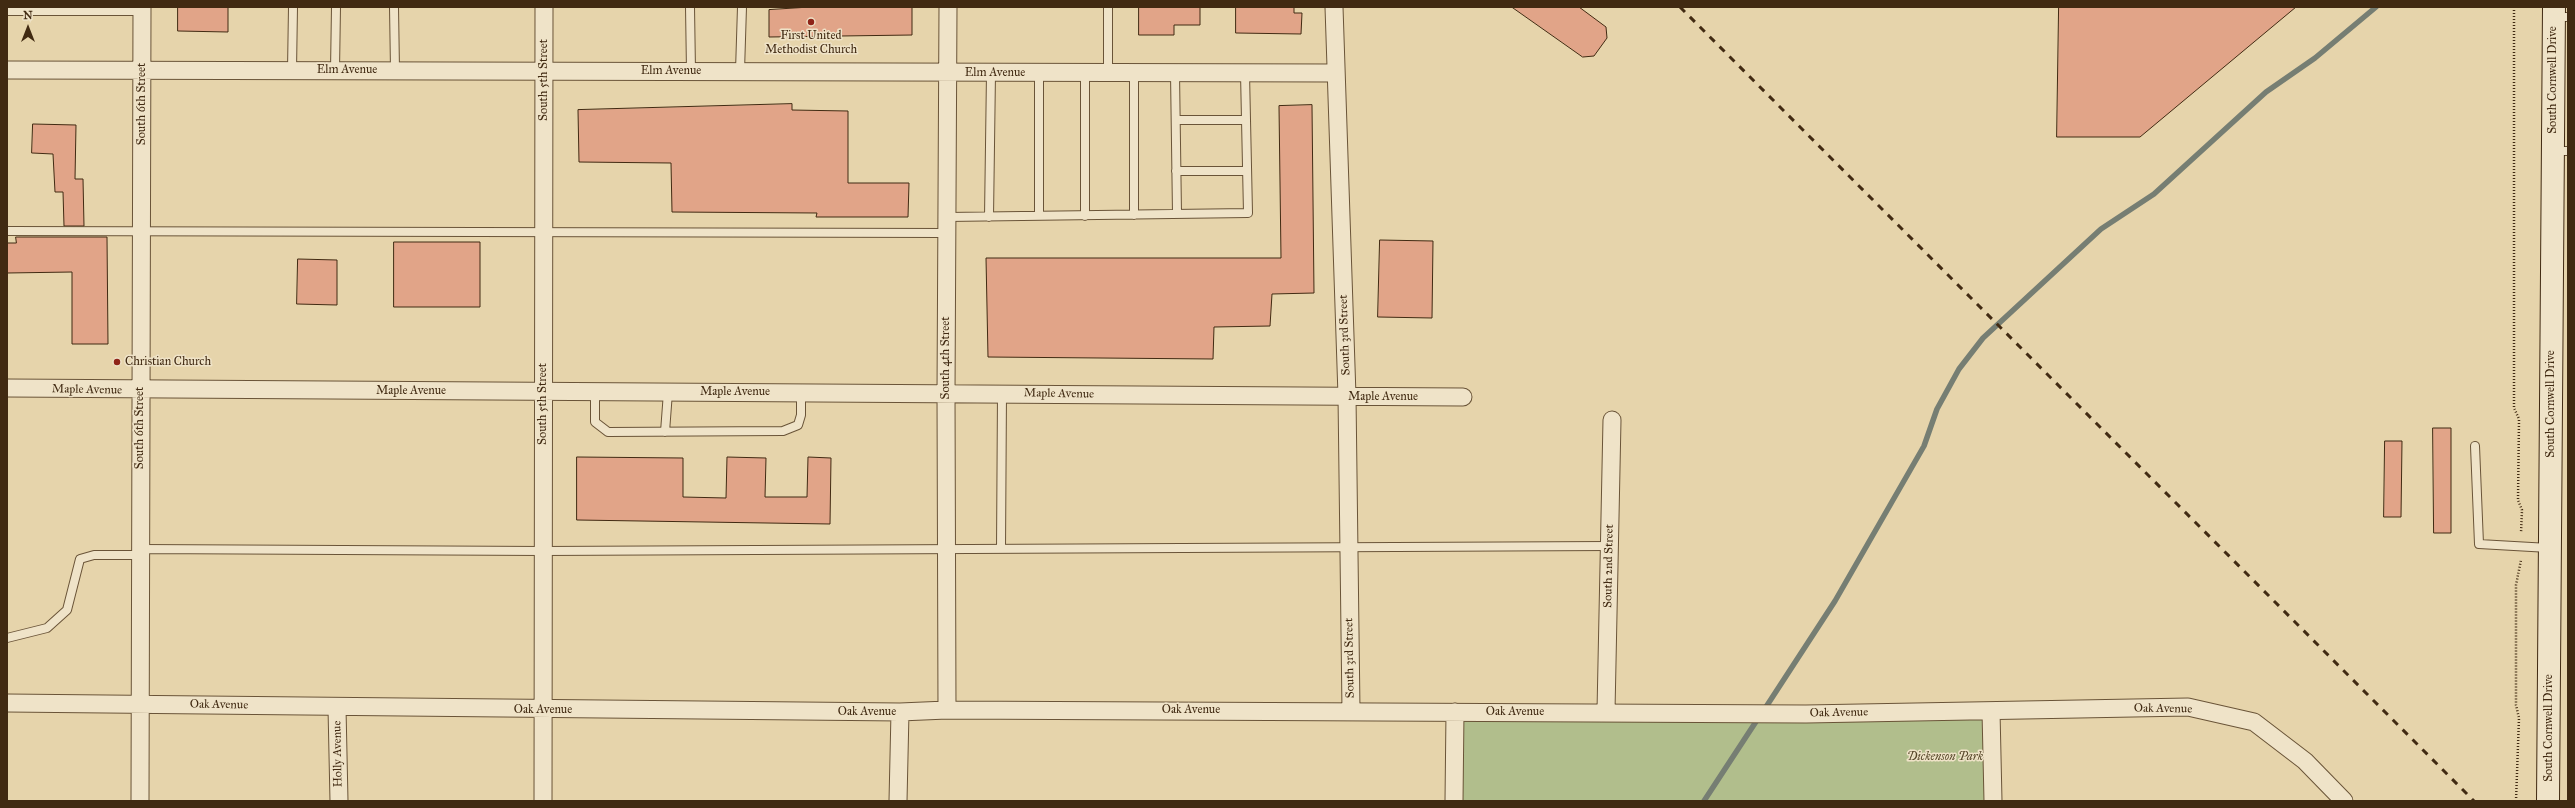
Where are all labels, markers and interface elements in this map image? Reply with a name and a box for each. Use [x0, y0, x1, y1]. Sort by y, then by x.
north arrow [8, 8, 48, 48]
text: N [23, 9, 33, 22]
marker: First United Methodist Church [806, 17, 816, 27]
street label: South Cornwell Drive [2546, 26, 2560, 134]
place label: First United Methodist Church [765, 29, 857, 57]
street label: South 5th Street [537, 39, 551, 121]
street label: South 6th Street [135, 63, 149, 145]
street label: Elm Avenue [317, 63, 377, 77]
street label: Elm Avenue [641, 64, 701, 78]
street label: Elm Avenue [965, 66, 1025, 80]
street label: South 3rd Street [1336, 294, 1354, 376]
street label: South 4th Street [939, 317, 953, 399]
street label: South Cornwell Drive [2544, 350, 2558, 458]
place label: Christian Church [125, 355, 211, 369]
marker: Christian Church [112, 357, 122, 367]
street label: South 5th Street [536, 363, 550, 445]
street label: Maple Avenue [52, 382, 122, 398]
street label: Maple Avenue [376, 384, 446, 398]
street label: Maple Avenue [700, 385, 770, 399]
street label: Maple Avenue [1024, 386, 1094, 402]
street label: South 6th Street [133, 387, 147, 469]
street label: Maple Avenue [1348, 390, 1418, 404]
street label: South 2nd Street [1601, 524, 1617, 608]
street label: South 3rd Street [1342, 618, 1358, 698]
street label: South Cornwell Drive [2542, 674, 2556, 782]
street label: Oak Avenue [190, 697, 248, 713]
street label: Oak Avenue [2134, 701, 2192, 717]
street label: Oak Avenue [514, 703, 572, 717]
street label: Oak Avenue [1162, 703, 1220, 717]
street label: Oak Avenue [838, 705, 896, 719]
street label: Oak Avenue [1486, 705, 1544, 719]
street label: Oak Avenue [1810, 705, 1868, 721]
street label: Holly Avenue [330, 720, 346, 788]
park label: Dickenson Park [1907, 750, 1983, 764]

